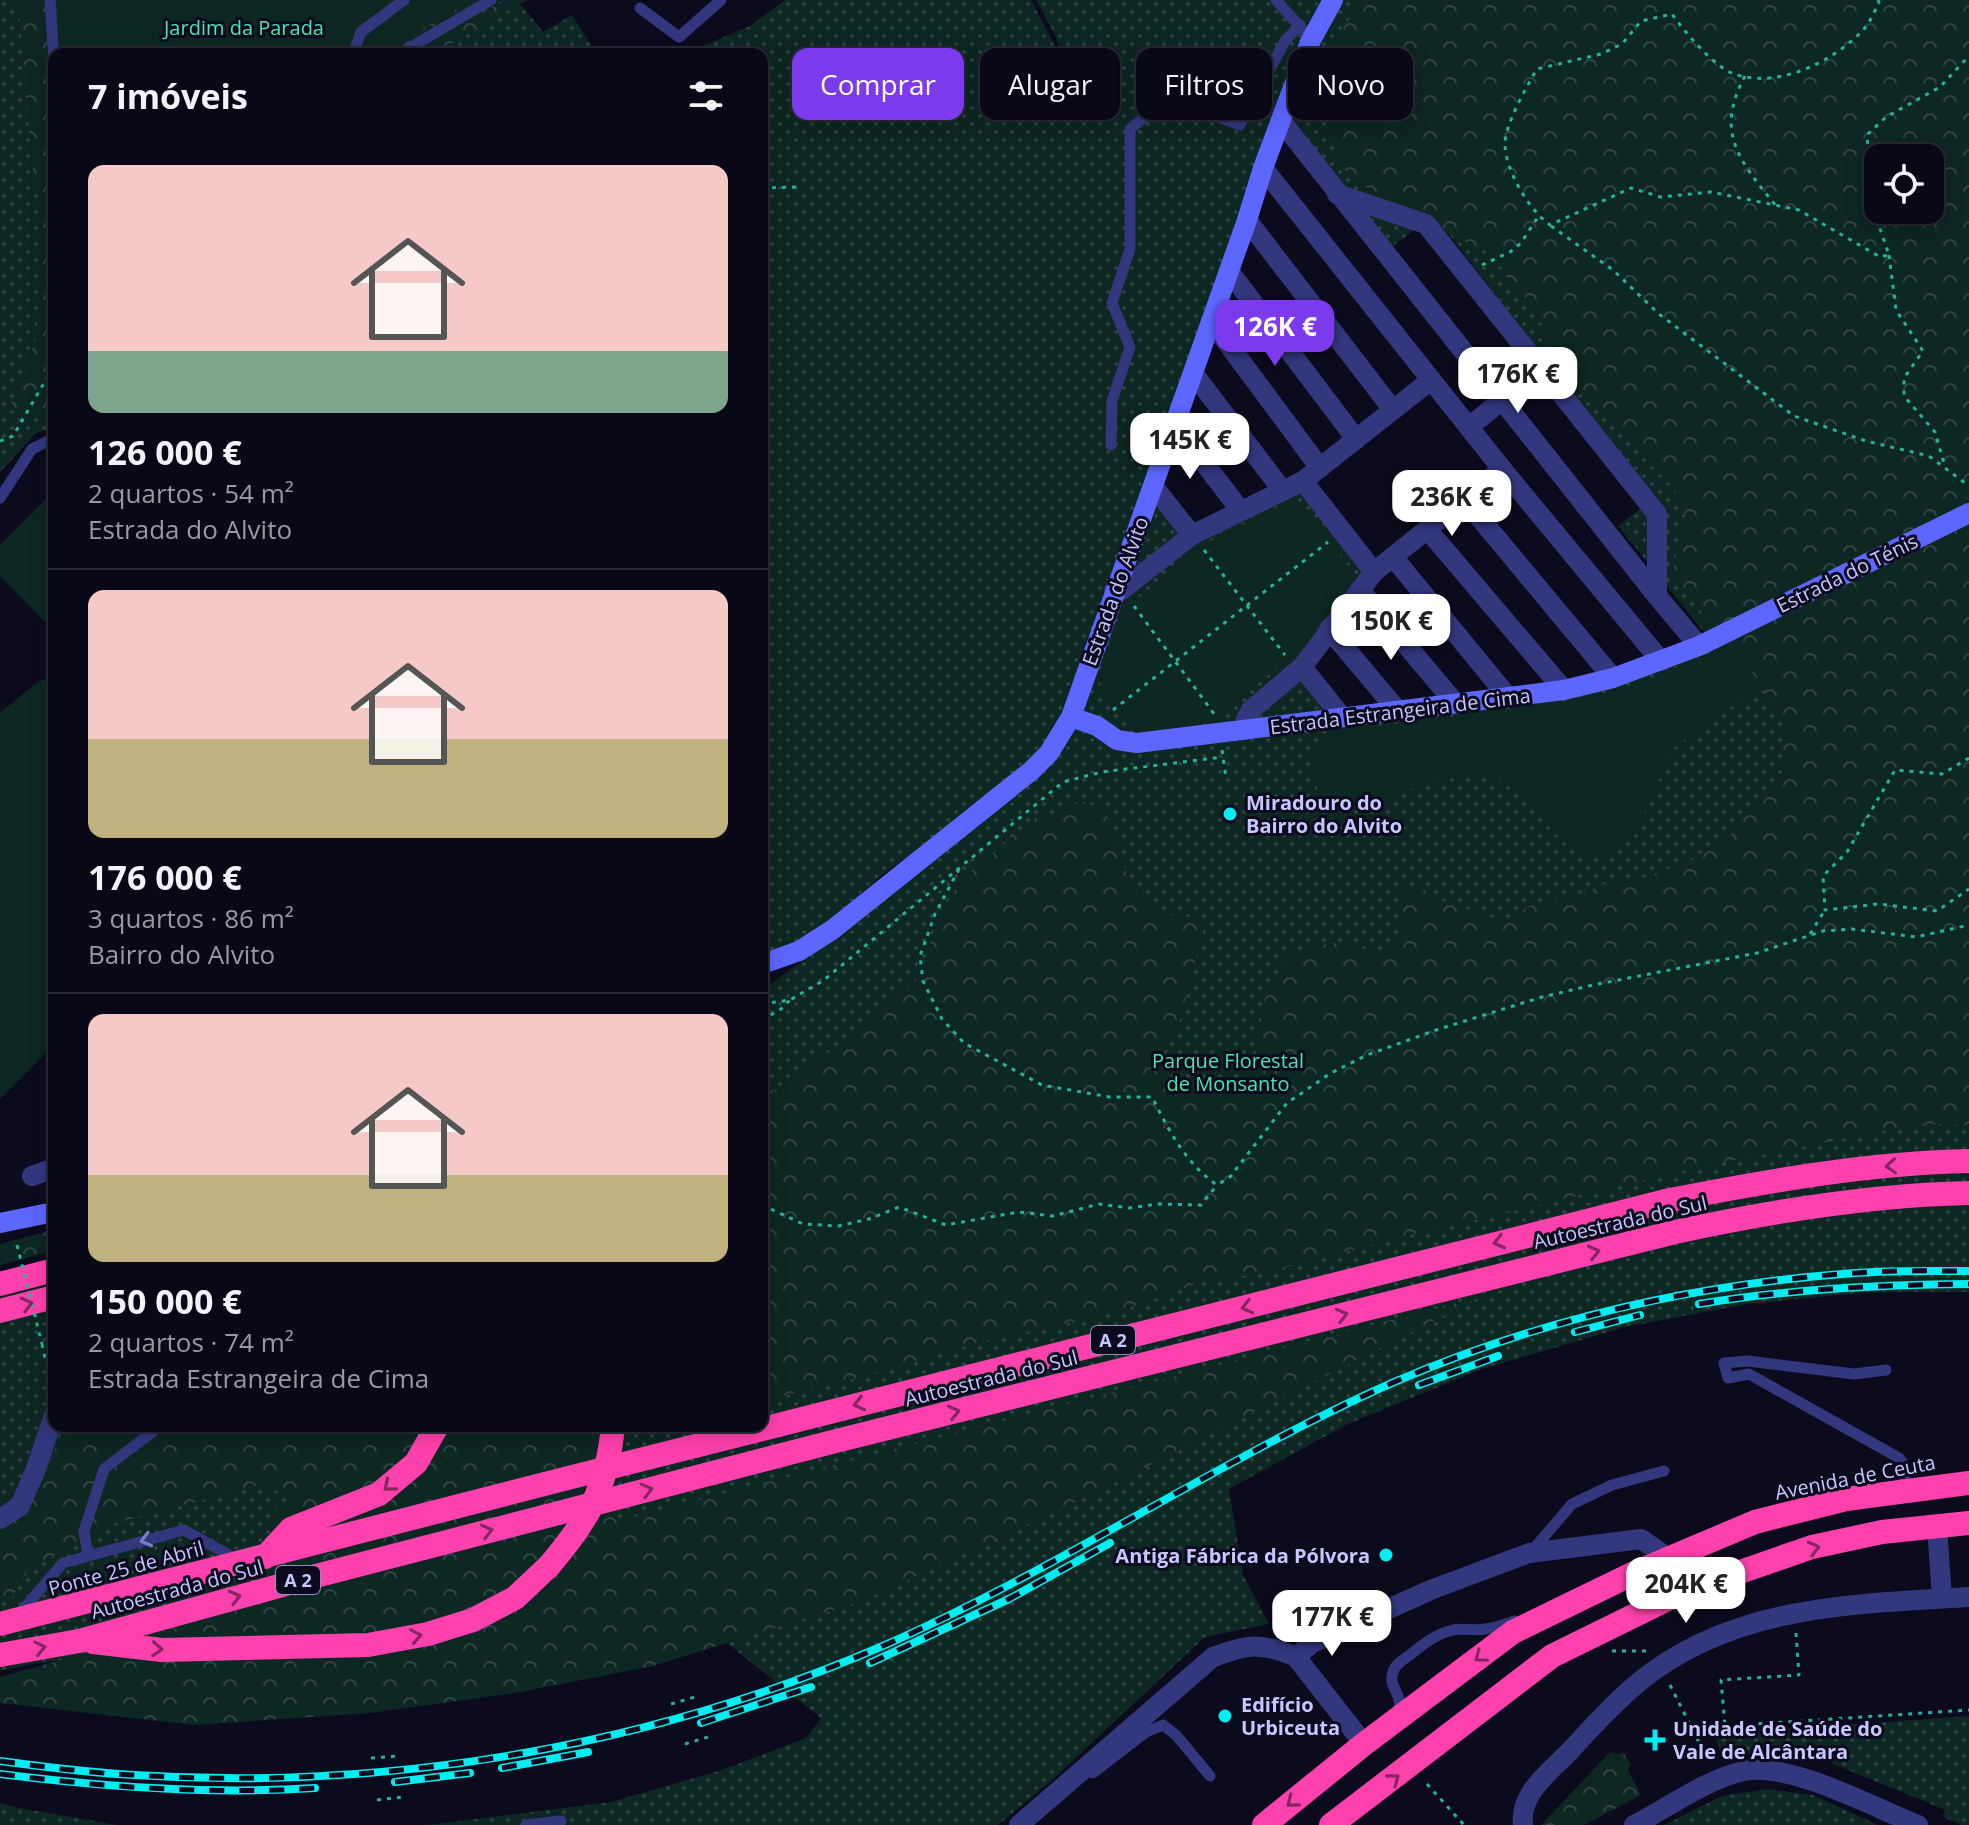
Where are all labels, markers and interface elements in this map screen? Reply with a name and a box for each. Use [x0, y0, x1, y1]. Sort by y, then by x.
park label: Jardim da Parada [162, 14, 324, 41]
chip: Comprar [792, 48, 964, 120]
chip: Alugar [980, 48, 1120, 120]
chip: Filtros [1136, 48, 1272, 120]
chip: Novo [1288, 48, 1413, 120]
text: 7 imóveis [88, 73, 248, 119]
icon: filters [684, 74, 728, 118]
map controls [1864, 144, 1944, 224]
button: locate [1864, 144, 1944, 224]
icon: home [336, 217, 480, 361]
pin: 126K € [1210, 300, 1340, 368]
text: 126K € [1233, 308, 1317, 344]
pin: 176K € [1453, 347, 1583, 415]
text: 176K € [1476, 355, 1560, 391]
pin: 145K € [1125, 413, 1255, 481]
text: 145K € [1148, 421, 1232, 457]
text: 126 000 € [88, 429, 242, 475]
pin: 236K € [1387, 470, 1517, 538]
text: 2 quartos · 54 m² [88, 475, 294, 511]
text: 236K € [1410, 478, 1494, 514]
text: Estrada do Alvito [88, 511, 292, 547]
street label: Estrada do Alvito [1075, 513, 1155, 669]
street label: Estrada do Ténis [1772, 527, 1922, 619]
pin: 150K € [1326, 594, 1456, 662]
text: 150K € [1349, 602, 1433, 638]
icon: home [336, 642, 480, 786]
street label: Estrada Estrangeira de Cima [1268, 682, 1532, 740]
place label: Miradouro do Bairro do Alvito [1246, 789, 1402, 839]
marker: Miradouro do Bairro do Alvito [1221, 805, 1239, 823]
text: 176 000 € [88, 854, 242, 900]
text: 3 quartos · 86 m² [88, 900, 294, 936]
text: Bairro do Alvito [88, 936, 275, 972]
park label: Parque Florestal de Monsanto [1152, 1047, 1304, 1097]
icon: home [336, 1066, 480, 1210]
one-way arrow [1884, 1157, 1897, 1174]
street label: Autoestrada do Sul [1530, 1189, 1710, 1255]
one-way arrow [1493, 1233, 1507, 1250]
one-way arrow [1587, 1244, 1601, 1261]
text: 150 000 € [88, 1278, 242, 1324]
one-way arrow [20, 1297, 33, 1314]
one-way arrow [1241, 1297, 1255, 1314]
one-way arrow [1335, 1308, 1348, 1325]
text: 2 quartos · 74 m² [88, 1324, 294, 1360]
road number: A 2 [1091, 1326, 1135, 1354]
street label: Autoestrada do Sul [902, 1343, 1080, 1413]
text: Estrada Estrangeira de Cima [88, 1360, 429, 1396]
one-way arrow [853, 1394, 867, 1411]
one-way arrow [946, 1404, 960, 1421]
street label: Avenida de Ceuta [1773, 1448, 1937, 1506]
one-way arrow [384, 1476, 399, 1491]
one-way arrow [640, 1482, 654, 1499]
one-way arrow [479, 1523, 493, 1540]
one-way arrow [140, 1531, 154, 1548]
street label: Ponte 25 de Abril [45, 1534, 207, 1602]
one-way arrow [1806, 1540, 1820, 1557]
place label: Antiga Fábrica da Pólvora [1115, 1542, 1370, 1569]
marker: Antiga Fábrica da Pólvora [1377, 1546, 1395, 1564]
street label: Autoestrada do Sul [88, 1553, 266, 1625]
pin: 204K € [1621, 1557, 1751, 1625]
text: 204K € [1644, 1565, 1728, 1601]
road number: A 2 [276, 1566, 320, 1594]
one-way arrow [228, 1590, 242, 1607]
pin: 177K € [1267, 1590, 1397, 1658]
text: 177K € [1290, 1598, 1374, 1634]
one-way arrow [408, 1628, 422, 1645]
one-way arrow [32, 1640, 46, 1657]
one-way arrow [151, 1640, 164, 1657]
one-way arrow [1474, 1648, 1488, 1662]
place label: Edifício Urbiceuta [1241, 1691, 1340, 1741]
marker: Edifício Urbiceuta [1216, 1707, 1234, 1725]
place label: Unidade de Saúde do Vale de Alcântara [1673, 1715, 1882, 1765]
marker: Unidade de Saúde do Vale de Alcântara [1644, 1729, 1666, 1751]
one-way arrow [1385, 1774, 1400, 1788]
one-way arrow [1287, 1792, 1301, 1807]

